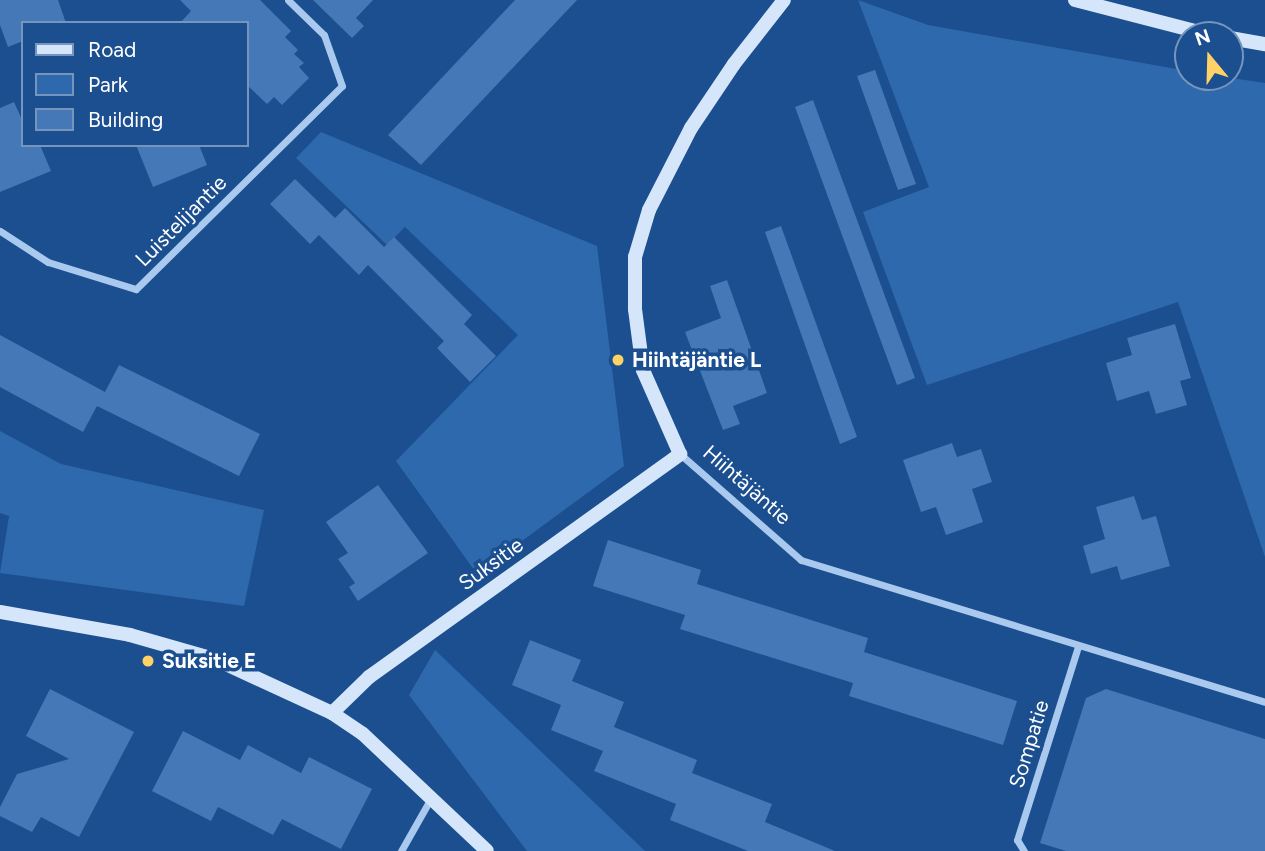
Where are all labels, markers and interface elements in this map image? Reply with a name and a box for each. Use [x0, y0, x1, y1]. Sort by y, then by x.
legend [21, 21, 248, 147]
north arrow [1174, 21, 1244, 91]
text: N [1192, 24, 1213, 51]
text: Road [88, 37, 136, 62]
text: Park [88, 72, 128, 97]
text: Building [88, 107, 163, 132]
street label: Luistelijantie [130, 170, 232, 272]
place label: Hiihtäjäntie L [632, 347, 761, 373]
marker: Hiihtäjäntie L [610, 352, 626, 368]
street label: Hiihtäjäntie [698, 440, 796, 530]
street label: Suksitie [454, 532, 528, 596]
place label: Suksitie E [162, 648, 256, 674]
marker: Suksitie E [140, 653, 156, 669]
street label: Sompatie [1004, 697, 1054, 791]

